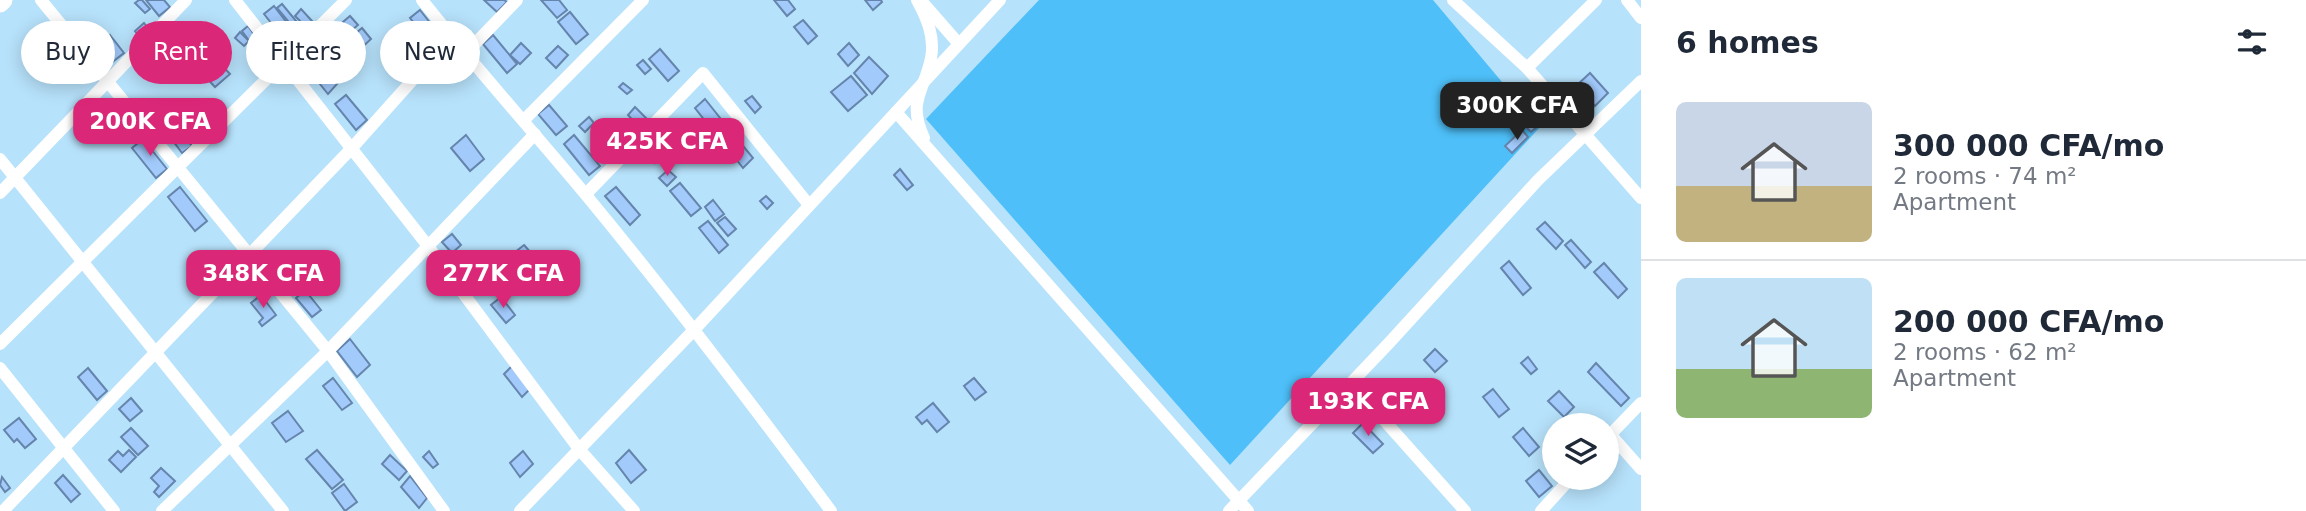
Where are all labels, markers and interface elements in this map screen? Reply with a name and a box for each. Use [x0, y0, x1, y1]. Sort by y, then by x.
chip: Buy [21, 21, 115, 84]
chip: Rent [129, 21, 232, 84]
chip: Filters [246, 21, 366, 84]
chip: New [380, 21, 480, 84]
icon: filters [2233, 23, 2271, 61]
text: 6 homes [1676, 25, 1819, 60]
pin: 300K CFA [1445, 82, 1589, 142]
text: 300K CFA [1456, 92, 1578, 118]
pin: 200K CFA [78, 99, 222, 158]
text: 200K CFA [89, 108, 211, 134]
pin: 425K CFA [595, 118, 739, 178]
text: 425K CFA [606, 128, 728, 154]
text: 300 000 CFA/mo [1893, 128, 2164, 163]
icon: home [1732, 130, 1816, 214]
text: 2 rooms · 74 m² [1893, 163, 2077, 189]
text: Apartment [1893, 189, 2016, 215]
pin: 348K CFA [191, 250, 335, 310]
pin: 277K CFA [431, 250, 575, 310]
text: 348K CFA [202, 260, 324, 286]
text: 277K CFA [442, 260, 564, 286]
text: 200 000 CFA/mo [1893, 304, 2164, 339]
icon: home [1732, 306, 1816, 390]
text: 2 rooms · 62 m² [1893, 339, 2077, 365]
text: Apartment [1893, 365, 2016, 391]
pin: 193K CFA [1296, 378, 1440, 438]
text: 193K CFA [1307, 388, 1429, 414]
map controls [1542, 413, 1619, 490]
button: layers [1542, 413, 1619, 490]

